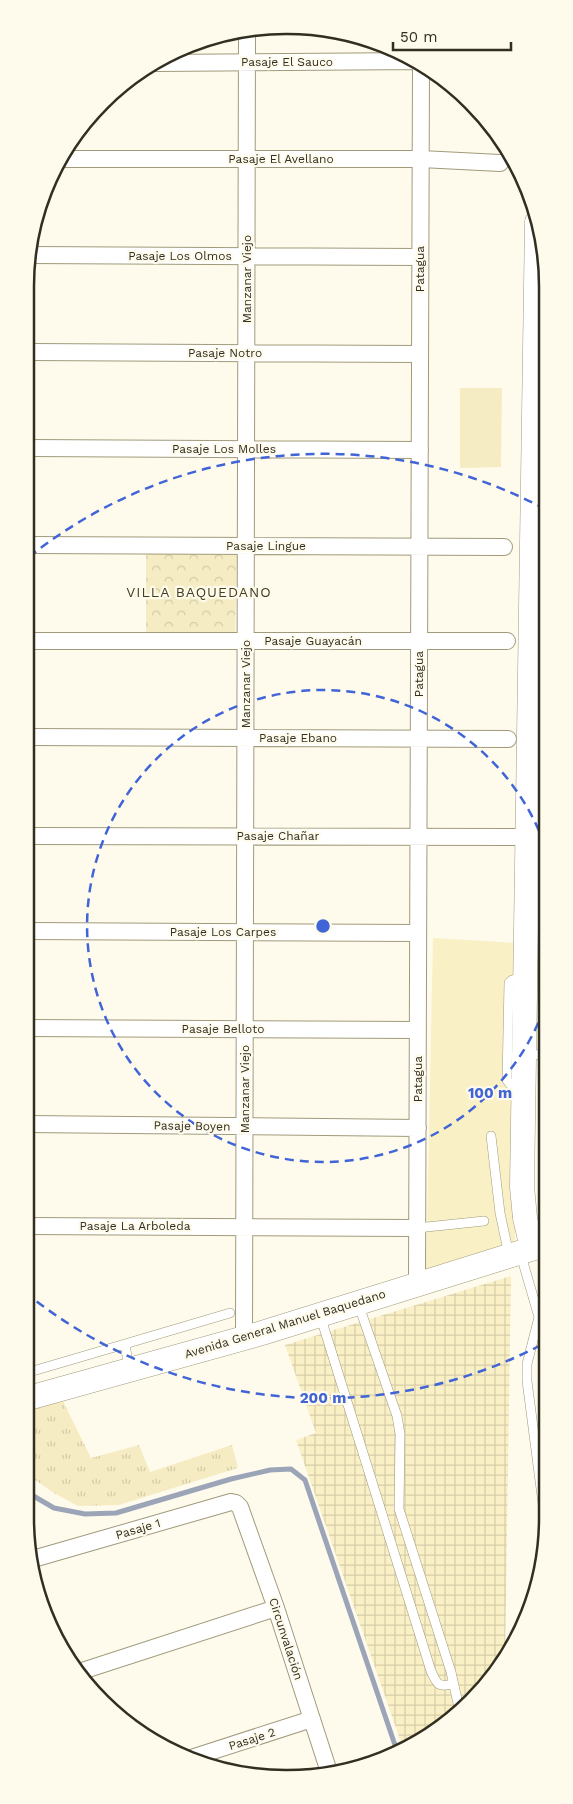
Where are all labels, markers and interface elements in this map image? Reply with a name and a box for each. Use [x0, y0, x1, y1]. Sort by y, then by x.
scale bar [393, 20, 510, 52]
text: 50 m [400, 28, 437, 46]
street label: Pasaje El Sauco [241, 55, 333, 69]
street label: Pasaje El Avellano [228, 152, 334, 166]
street label: Manzanar Viejo [240, 235, 254, 323]
street label: Patagua [413, 246, 427, 292]
street label: Pasaje Los Olmos [128, 249, 232, 263]
street label: Pasaje Notro [188, 346, 262, 360]
street label: Pasaje Los Molles [172, 442, 276, 456]
street label: Pasaje Lingue [226, 539, 306, 553]
district label: VILLA BAQUEDANO [126, 584, 272, 600]
street label: Pasaje Guayacán [264, 634, 362, 648]
street label: Manzanar Viejo [239, 640, 253, 728]
street label: Patagua [412, 651, 426, 697]
street label: Pasaje Ebano [259, 731, 337, 745]
street label: Pasaje Chañar [236, 829, 320, 843]
centre of rings [314, 917, 332, 935]
street label: Pasaje Los Carpes [170, 925, 276, 939]
street label: Pasaje Belloto [182, 1022, 264, 1036]
street label: Manzanar Viejo [238, 1045, 252, 1133]
street label: Patagua [411, 1056, 425, 1102]
text: 100 m [468, 1084, 512, 1102]
street label: Pasaje Boyen [153, 1118, 231, 1134]
street label: Pasaje La Arboleda [79, 1219, 191, 1233]
street label: Avenida General Manuel Baquedano [183, 1287, 387, 1361]
text: 200 m [300, 1389, 346, 1407]
street label: Pasaje 1 [114, 1516, 162, 1542]
street label: Circunvalación [266, 1596, 306, 1682]
street label: Pasaje 2 [227, 1725, 277, 1753]

